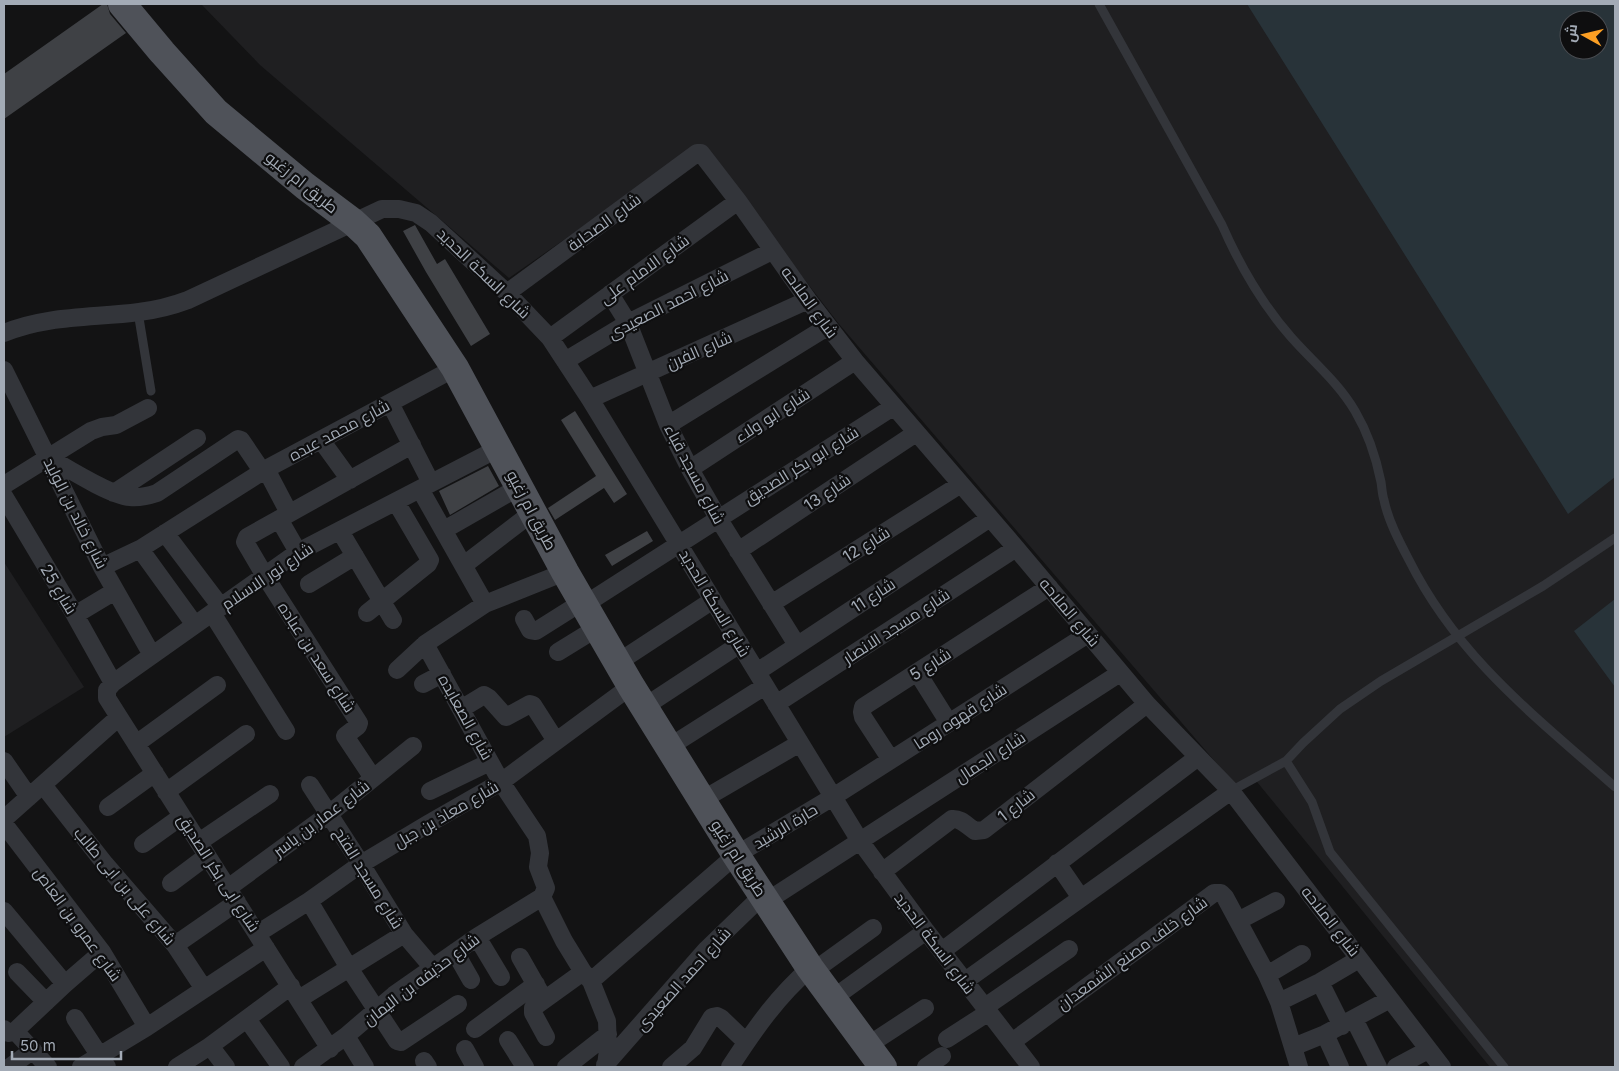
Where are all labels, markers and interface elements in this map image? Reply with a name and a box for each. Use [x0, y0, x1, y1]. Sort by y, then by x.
north arrow [1559, 10, 1609, 60]
text: ش [1561, 23, 1581, 43]
street label: طريق ام زغيو [260, 147, 342, 219]
street label: شارع الصحابة [563, 189, 646, 257]
street label: شارع السكة الحديد [432, 223, 535, 324]
street label: شارع الامام على [595, 230, 694, 310]
street label: شارع الملاحه [776, 262, 843, 343]
street label: شارع احمد الصعيدى [604, 265, 733, 345]
street label: شارع الفرن [663, 327, 736, 375]
street label: شارع ابو ولاء [731, 383, 814, 448]
street label: شارع محمد عبده [285, 395, 394, 467]
street label: شارع مسجد قباء [659, 421, 730, 528]
street label: شارع ابو بكر الصديق [740, 422, 863, 510]
street label: شارع خالد بن الوليد [38, 454, 113, 573]
street label: طريق ام زغيو [501, 467, 561, 554]
street label: شارع 13 [800, 469, 855, 516]
street label: شارع 12 [839, 522, 894, 568]
street label: شارع نور الاسلام [217, 538, 318, 616]
street label: شارع السكة الحديد [673, 546, 755, 661]
street label: شارع 25 [35, 560, 82, 619]
street label: شارع 11 [847, 573, 900, 618]
street label: شارع الملاحه [1034, 573, 1105, 652]
street label: شارع مسجد الانصار [838, 584, 954, 670]
street label: شارع سعد بن عباده [272, 598, 360, 717]
street label: شارع 5 [906, 643, 956, 686]
street label: شارع الصعايده [432, 671, 498, 764]
street label: شارع قهوه روما [910, 679, 1011, 755]
street label: شارع الجمال [951, 727, 1030, 789]
street label: شارع عمار بن ياسر [268, 775, 375, 863]
street label: شارع معاذ بن جبل [390, 776, 503, 854]
street label: شارع 1 [993, 784, 1040, 827]
street label: حارة الرشيد [749, 799, 821, 853]
street label: شارع ابى بكر الصديق [172, 810, 265, 937]
street label: طريق ام زغيو [705, 816, 771, 901]
street label: شارع على بن ابى طالب [68, 823, 180, 950]
street label: شارع مسجد الفتح [328, 824, 408, 934]
street label: شارع عمرو بن العاص [28, 863, 126, 986]
street label: شارع الملاحه [1296, 882, 1365, 961]
street label: شارع السكة الحديد [889, 888, 980, 999]
street label: شارع خلف مصنع الشمعدان [1053, 892, 1212, 1016]
street label: شارع احمد الصعيدى [631, 923, 736, 1036]
street label: شارع حذيفه بن اليمان [359, 929, 484, 1031]
scale bar [12, 1028, 121, 1060]
text: 50 m [20, 1036, 56, 1055]

